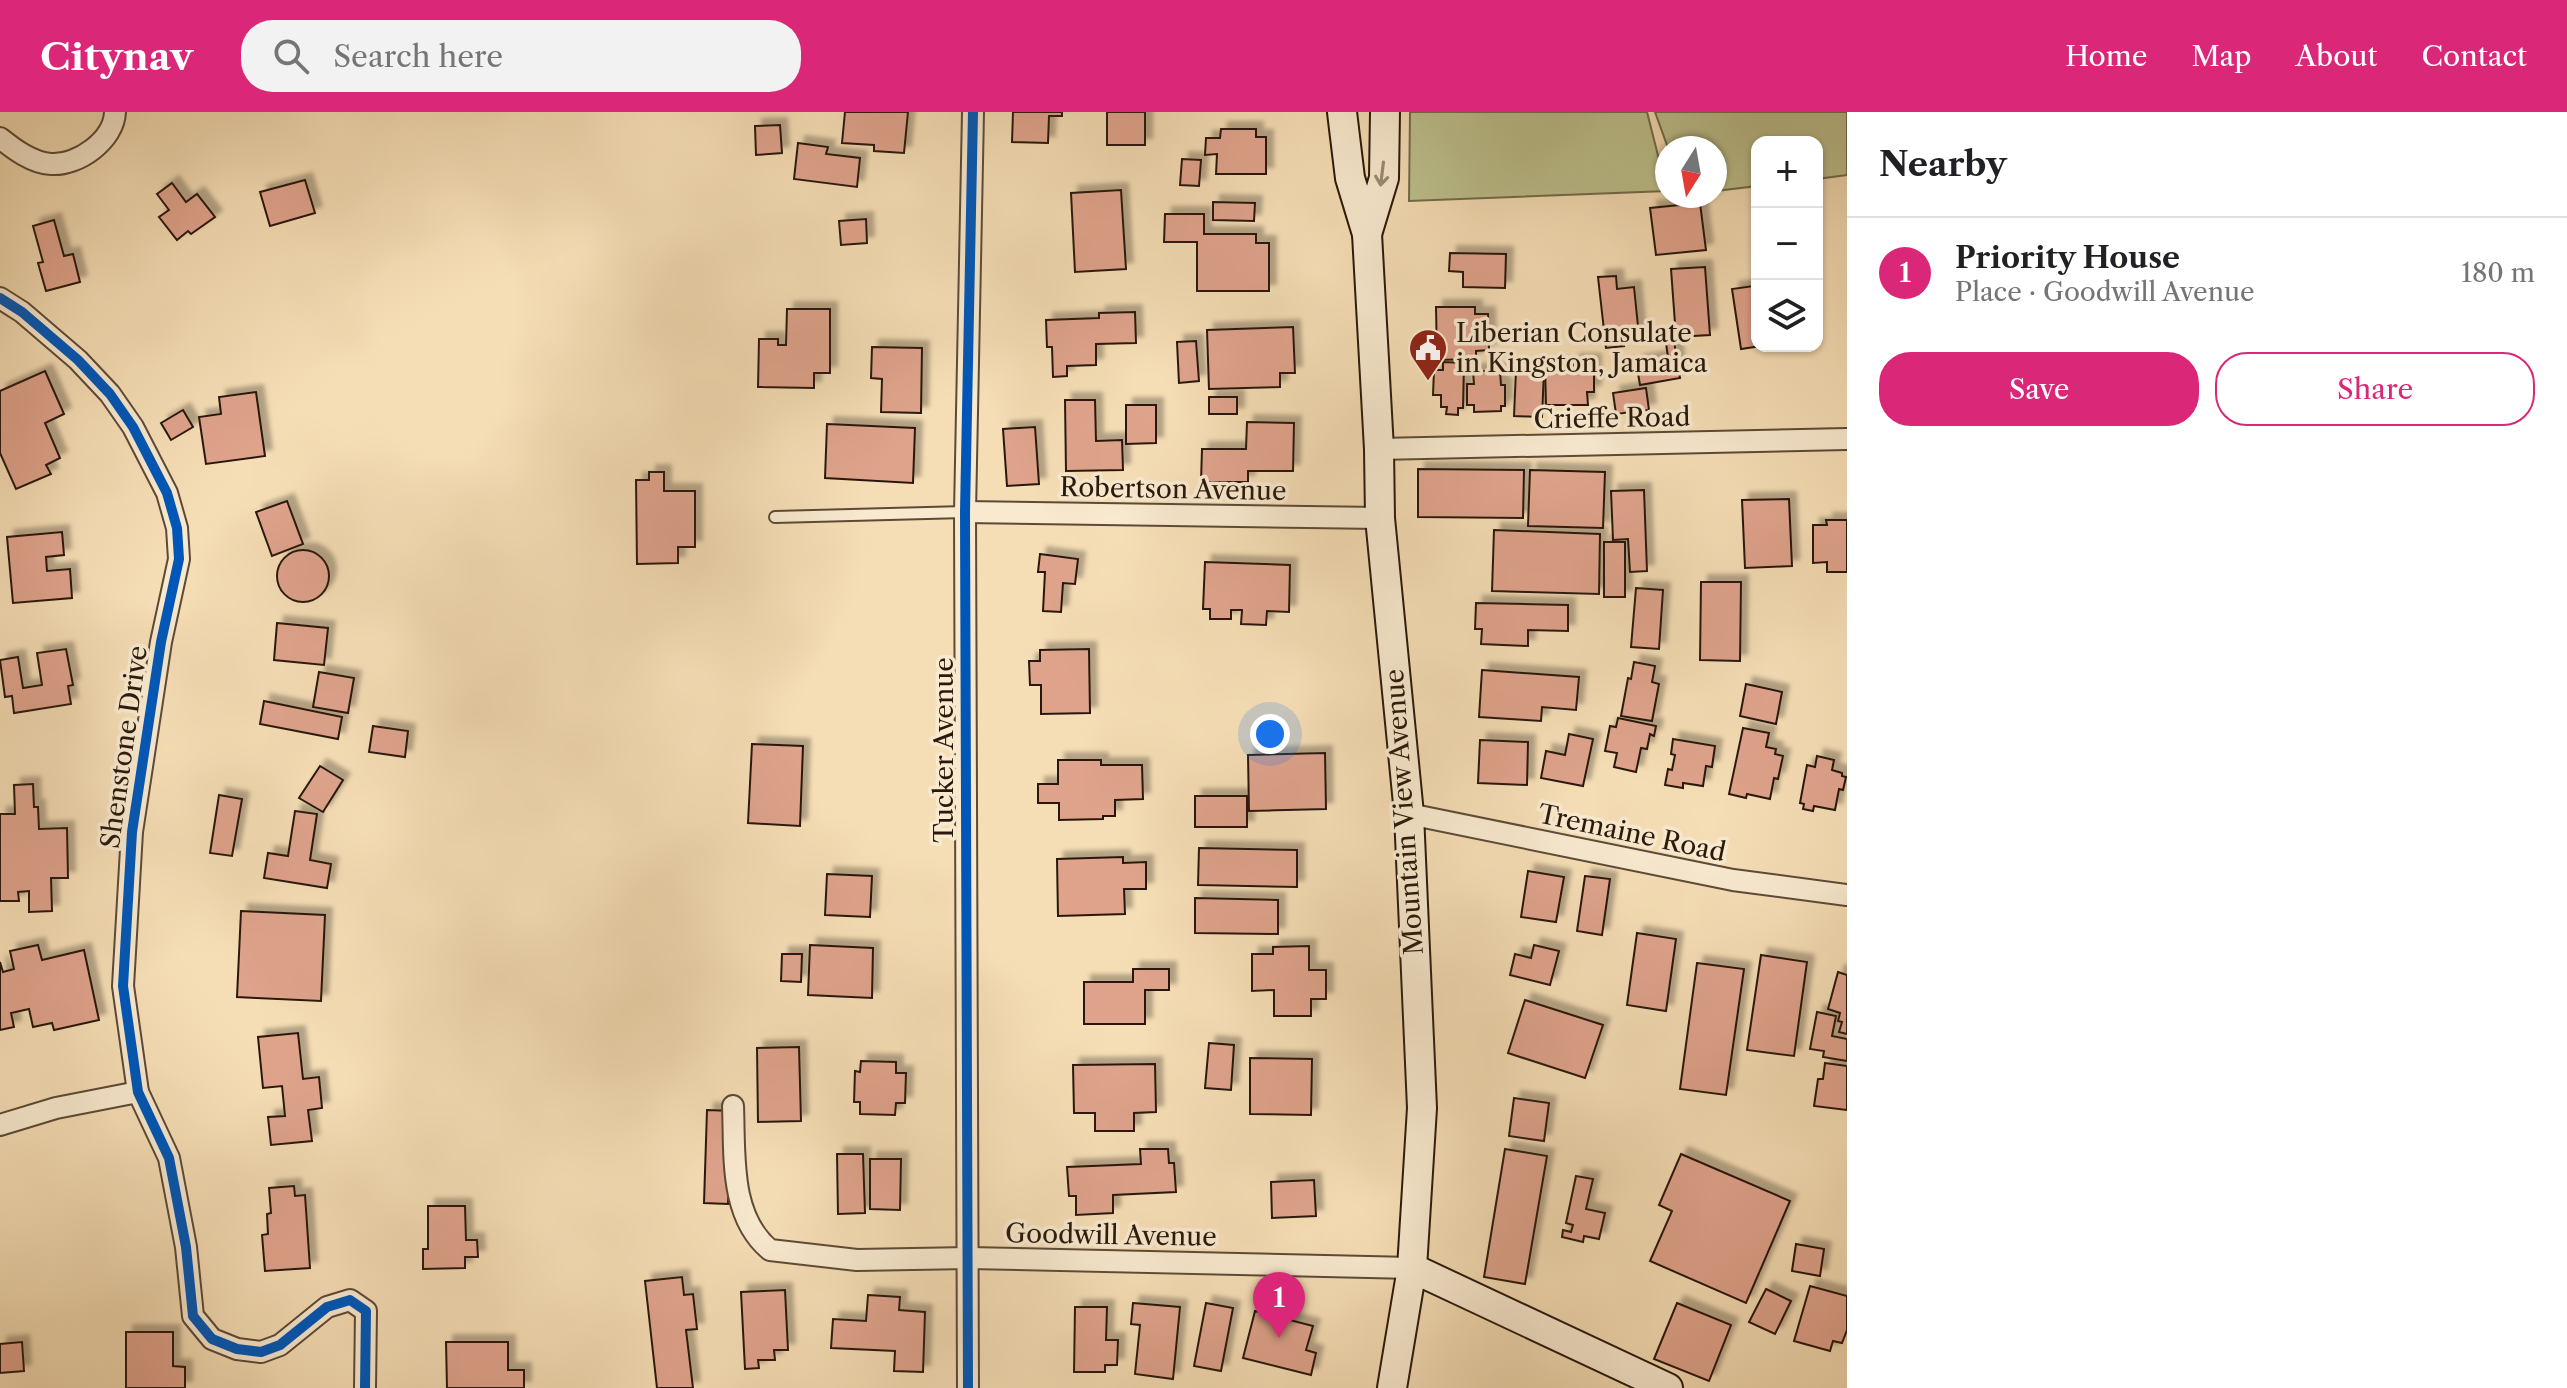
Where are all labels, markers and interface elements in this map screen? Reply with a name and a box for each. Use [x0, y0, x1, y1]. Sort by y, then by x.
search box [241, 20, 801, 92]
text: Citynav [40, 33, 193, 80]
icon: search [269, 34, 313, 78]
text: Search here [333, 38, 503, 75]
text: Home [2065, 39, 2147, 73]
text: Map [2191, 39, 2251, 73]
text: About [2295, 39, 2377, 73]
text: Contact [2421, 39, 2527, 73]
north arrow [1655, 136, 1727, 208]
map controls [1751, 136, 1823, 352]
button: + [1751, 136, 1823, 208]
text: Nearby [1879, 143, 2007, 185]
one-way arrow [1374, 161, 1389, 186]
button: − [1751, 208, 1823, 280]
text: Priority House [1955, 239, 2180, 276]
text: 1 [1899, 257, 1911, 289]
text: 180 m [2461, 257, 2535, 289]
text: Place · Goodwill Avenue [1955, 276, 2255, 308]
button: layers [1751, 280, 1823, 352]
place label: Liberian Consulate in Kingston, Jamaica [1456, 317, 1708, 379]
public building icon: Liberian Consulate in Kingston, Jamaica [1407, 327, 1449, 382]
button: Save [1879, 352, 2199, 426]
button: Share [2215, 352, 2535, 426]
street label: Crieffe Road [1533, 401, 1691, 435]
street label: Robertson Avenue [1059, 471, 1287, 507]
street label: Shenstone Drive [94, 644, 154, 850]
street label: Tucker Avenue [928, 657, 960, 843]
street label: Mountain View Avenue [1378, 668, 1430, 956]
your location [1250, 714, 1290, 754]
street label: Tremaine Road [1535, 797, 1729, 869]
street label: Goodwill Avenue [1005, 1217, 1217, 1253]
pin: 1 [1253, 1272, 1305, 1338]

